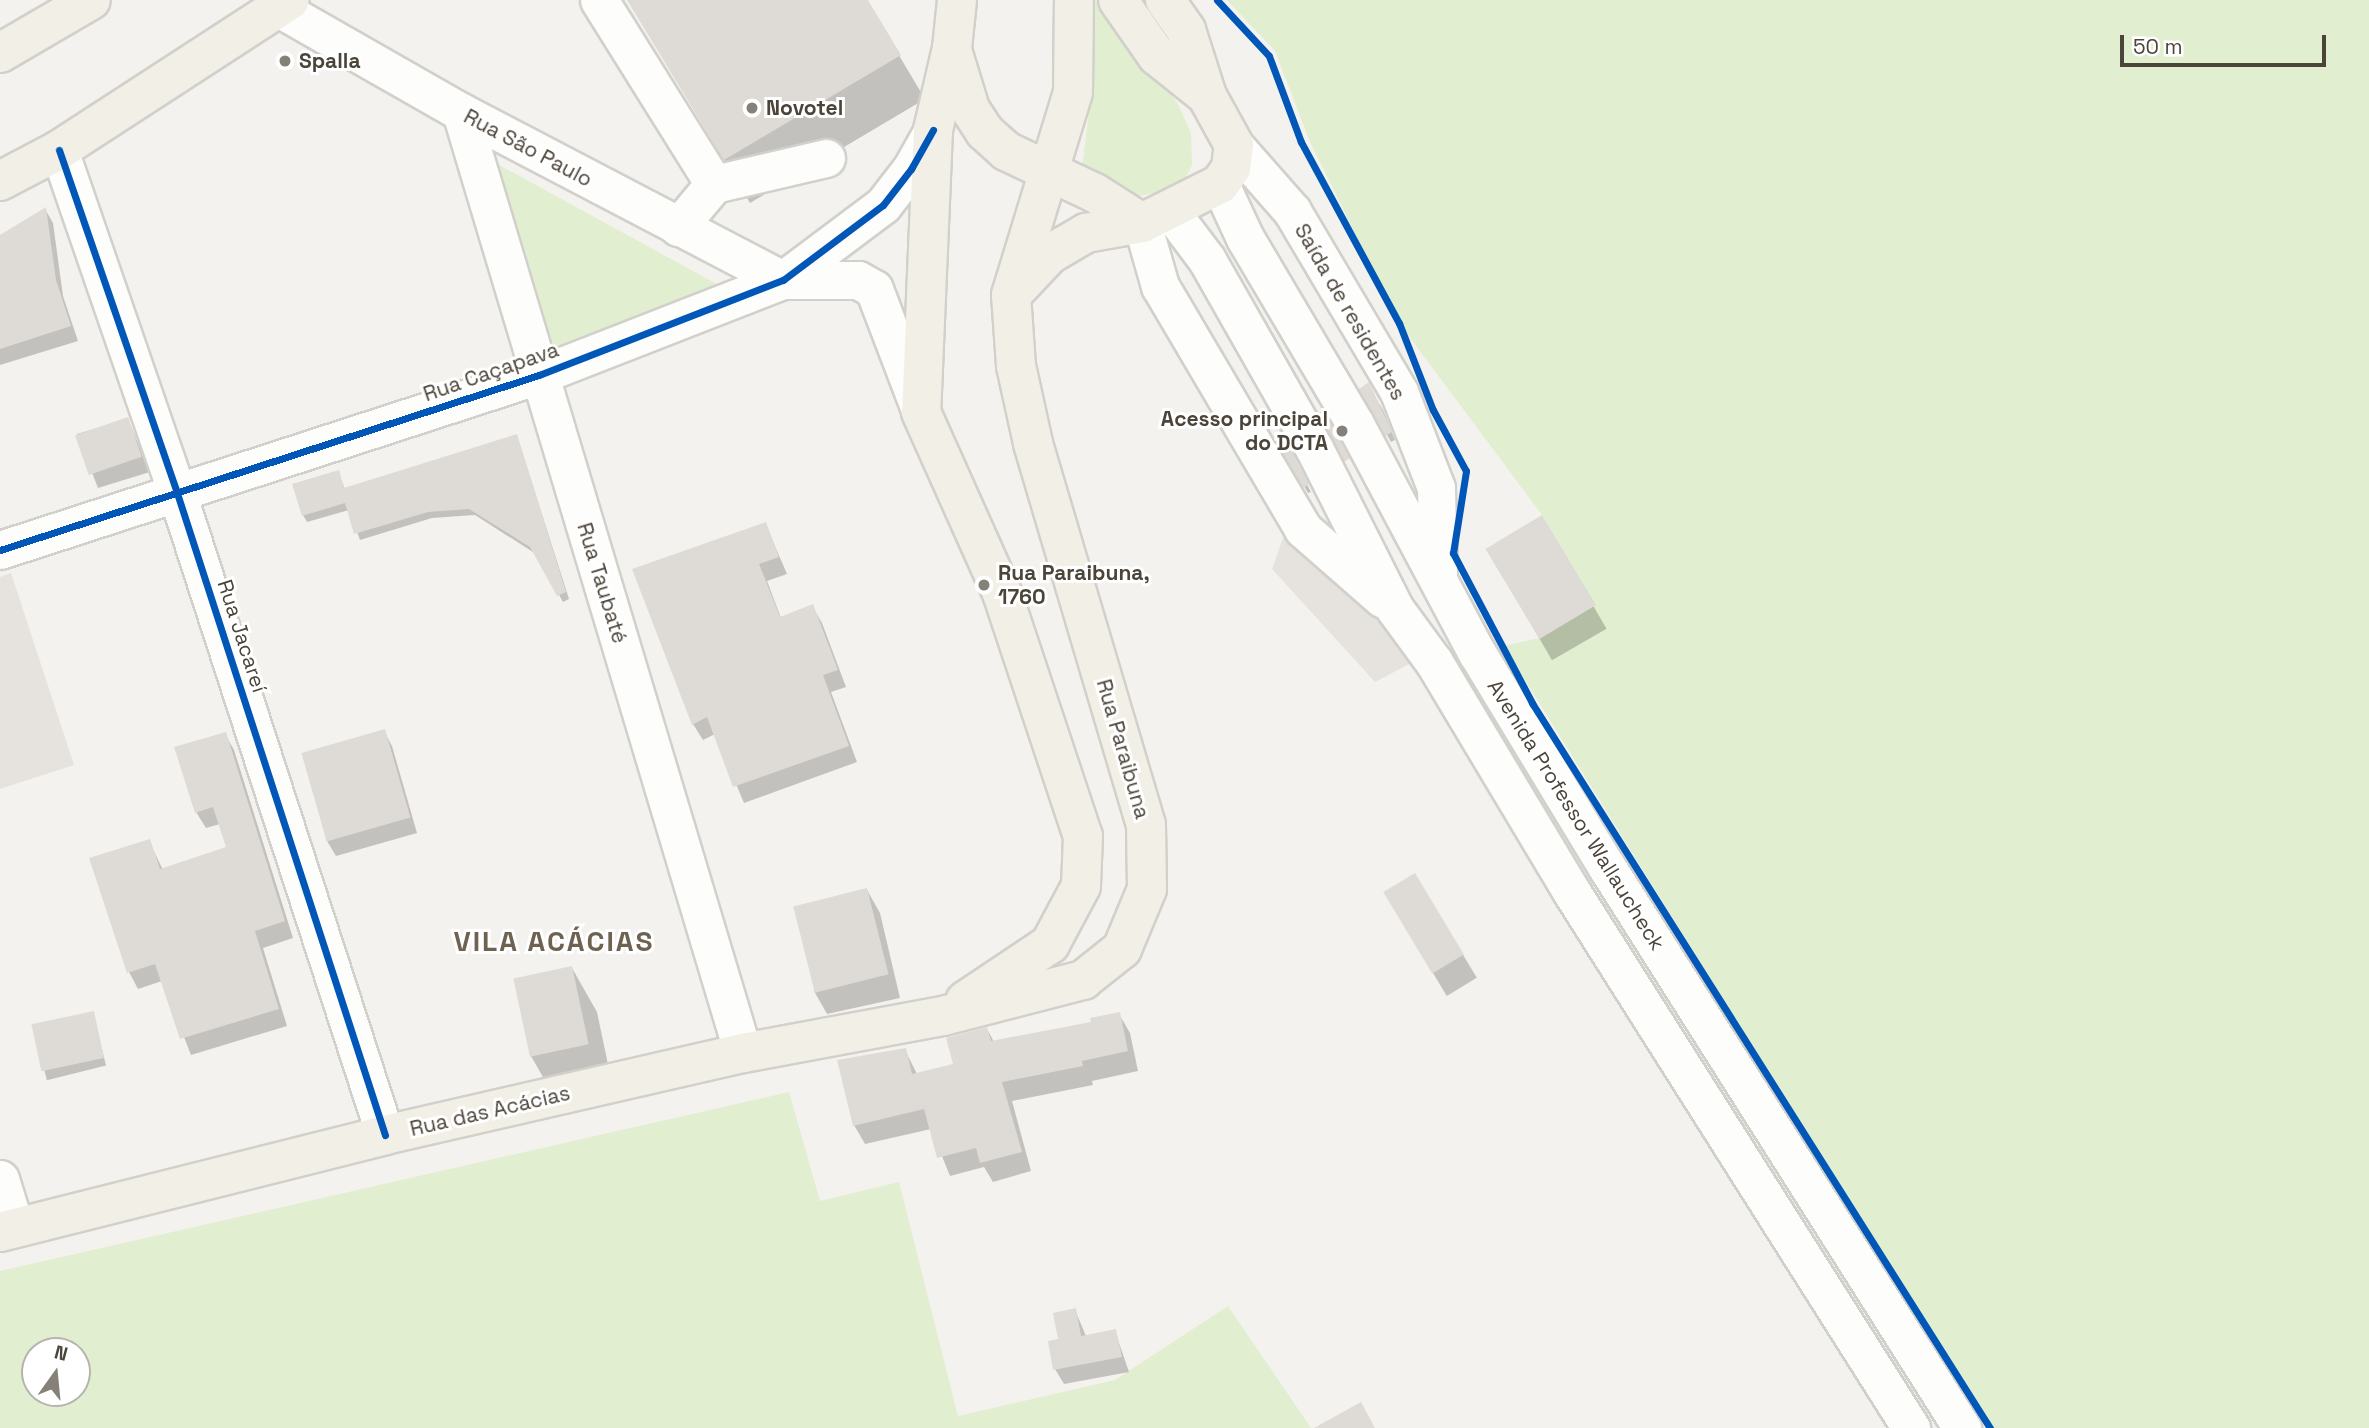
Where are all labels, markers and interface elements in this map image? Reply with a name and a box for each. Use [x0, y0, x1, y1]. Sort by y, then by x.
scale bar [2124, 21, 2330, 65]
text: 50 m [2133, 33, 2183, 60]
place label: Spalla [299, 48, 361, 74]
marker: Spalla [277, 53, 293, 69]
place label: Novotel [766, 95, 843, 121]
marker: Novotel [744, 100, 760, 116]
street label: Rua São Paulo [459, 104, 597, 192]
street label: Saída de residentes [1289, 219, 1411, 405]
street label: Rua Caçapava [420, 337, 562, 407]
place label: Acesso principal do DCTA [1161, 406, 1328, 456]
marker: Acesso principal do DCTA [1334, 423, 1350, 439]
street label: Rua Taubaté [572, 519, 632, 647]
place label: Rua Paraibuna, 1760 [998, 560, 1150, 610]
street label: Rua Jacareí [212, 576, 272, 696]
marker: Rua Paraibuna, 1760 [976, 577, 992, 593]
street label: Avenida Professor Wallaucheck [1482, 675, 1670, 955]
street label: Rua Paraibuna [1091, 676, 1155, 822]
district label: VILA ACÁCIAS [455, 924, 653, 958]
street label: Rua das Acácias [407, 1080, 573, 1142]
north arrow [21, 1337, 91, 1407]
text: N [52, 1339, 70, 1367]

